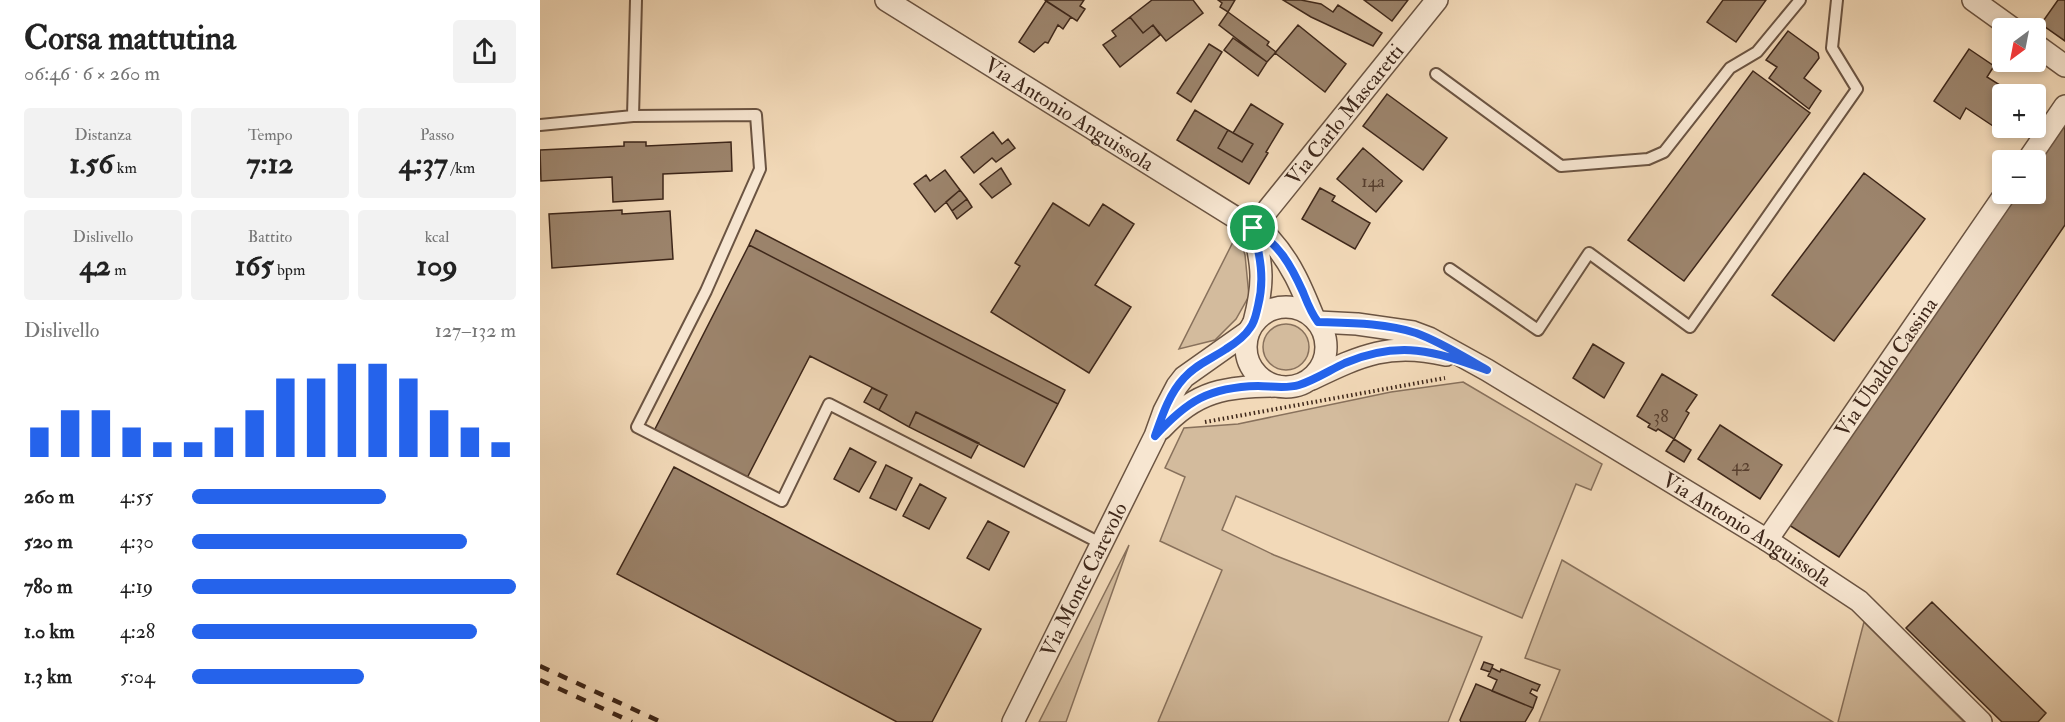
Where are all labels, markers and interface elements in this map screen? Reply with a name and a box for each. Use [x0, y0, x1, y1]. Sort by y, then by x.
text: Corsa mattutina [24, 18, 236, 59]
north arrow [1992, 18, 2046, 72]
map controls [1992, 18, 2046, 204]
button: share [453, 20, 516, 83]
street label: Via Carlo Mascaretti [1280, 38, 1410, 191]
street label: Via Antonio Anguissola [979, 52, 1159, 178]
text: 06:46 · 6 × 260 m [24, 61, 160, 86]
button: + [1992, 84, 2046, 138]
text: Distanza [74, 125, 132, 145]
text: Tempo [248, 125, 292, 145]
text: Passo [420, 125, 454, 145]
text: 1.56 [69, 145, 113, 182]
text: 7:12 [246, 145, 294, 182]
text: 4:37 [399, 145, 448, 182]
button: − [1992, 150, 2046, 204]
text: km [113, 158, 137, 178]
text: /km [448, 158, 475, 178]
house number: 14a [1361, 170, 1385, 193]
pin [1227, 202, 1278, 253]
icon: arrive [1236, 211, 1269, 244]
text: Dislivello [73, 227, 133, 247]
text: Battito [248, 227, 292, 247]
text: kcal [425, 227, 449, 247]
text: 42 [79, 247, 111, 284]
text: 165 [235, 247, 274, 284]
text: 109 [416, 247, 458, 284]
text: m [111, 260, 127, 280]
text: bpm [274, 260, 305, 280]
street label: Via Ubaldo Cassina [1829, 292, 1944, 442]
text: Dislivello [24, 318, 99, 343]
text: 127–132 m [435, 318, 516, 343]
house number: 38 [1653, 405, 1669, 428]
house number: 42 [1732, 454, 1750, 477]
street label: Via Antonio Anguissola [1657, 467, 1837, 593]
text: 260 m [24, 484, 74, 509]
text: 4:55 [120, 484, 153, 509]
street label: Via Monte Carevolo [1034, 498, 1134, 661]
text: 520 m [24, 529, 73, 554]
text: 4:30 [120, 529, 154, 554]
text: 780 m [24, 574, 73, 599]
text: 4:19 [120, 574, 153, 599]
text: 1.0 km [24, 619, 75, 644]
text: 4:28 [120, 619, 155, 644]
text: 1.3 km [24, 664, 72, 689]
text: 5:04 [120, 664, 155, 689]

